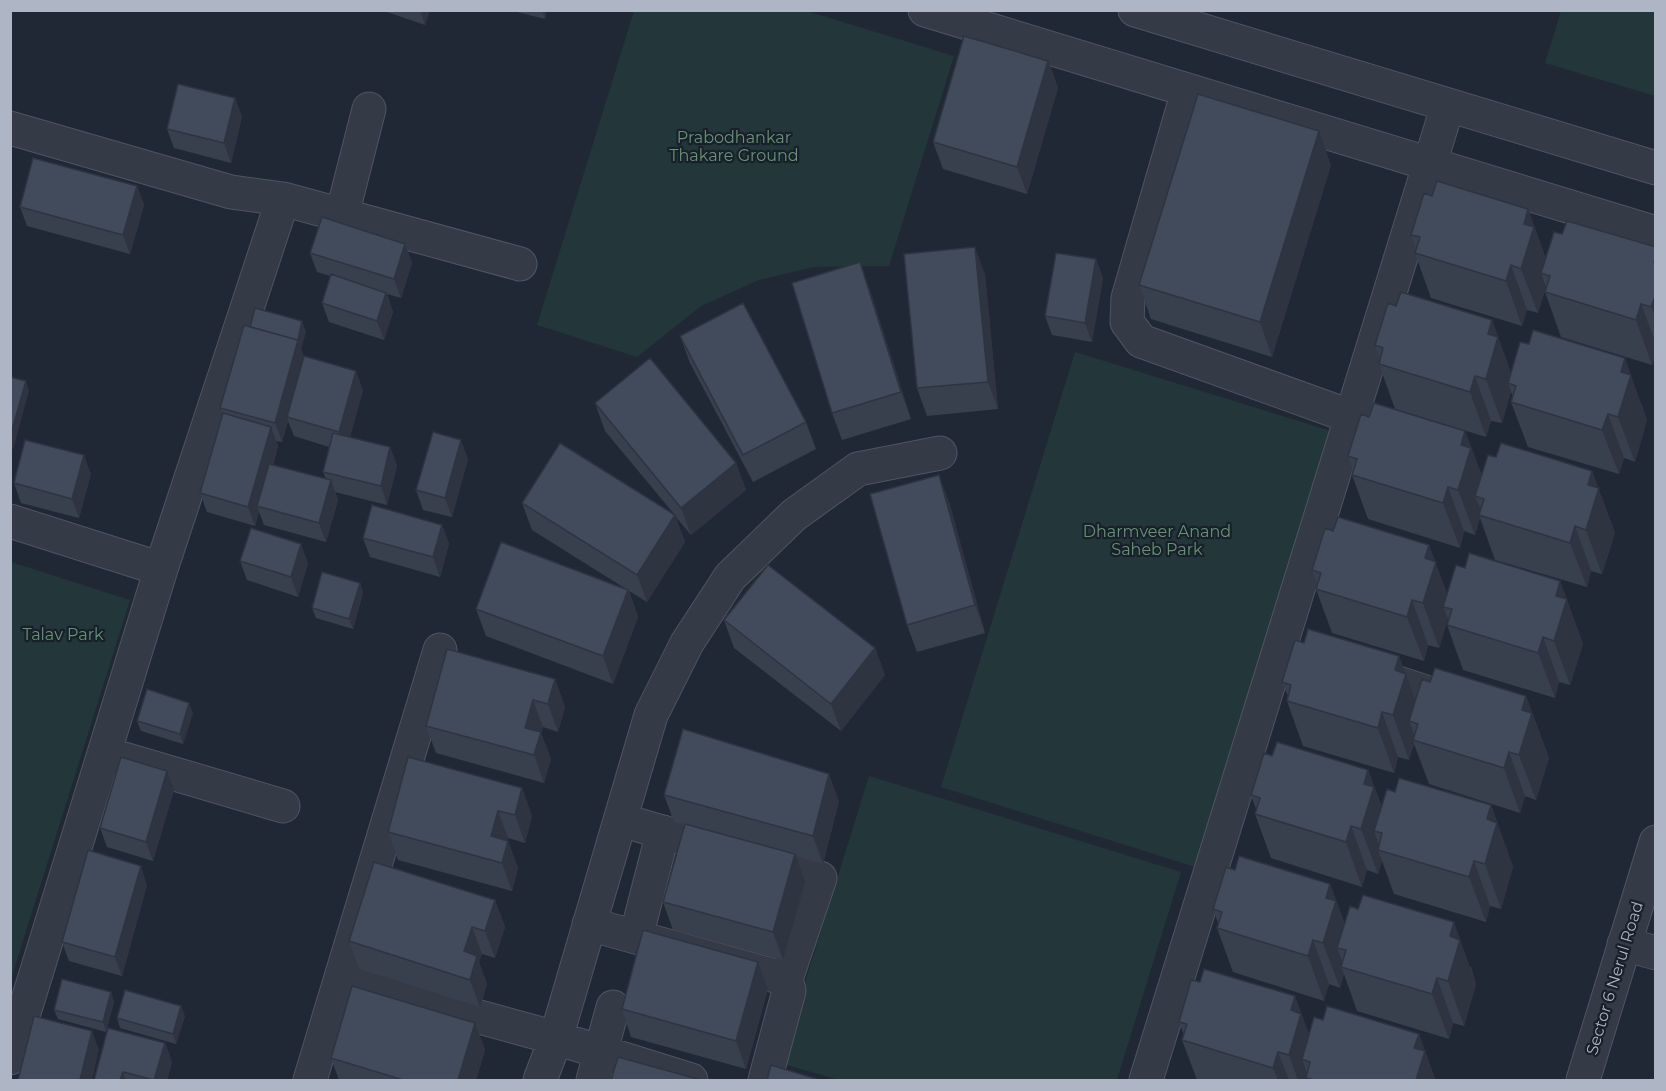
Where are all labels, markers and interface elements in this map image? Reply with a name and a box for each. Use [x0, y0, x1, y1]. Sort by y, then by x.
park label: Prabodhankar Thakare Ground [669, 128, 799, 165]
park label: Dharmveer Anand Saheb Park [1083, 522, 1231, 559]
park label: Talav Park [22, 625, 104, 644]
street label: Sector 6 Nerul Road [1582, 899, 1647, 1057]

